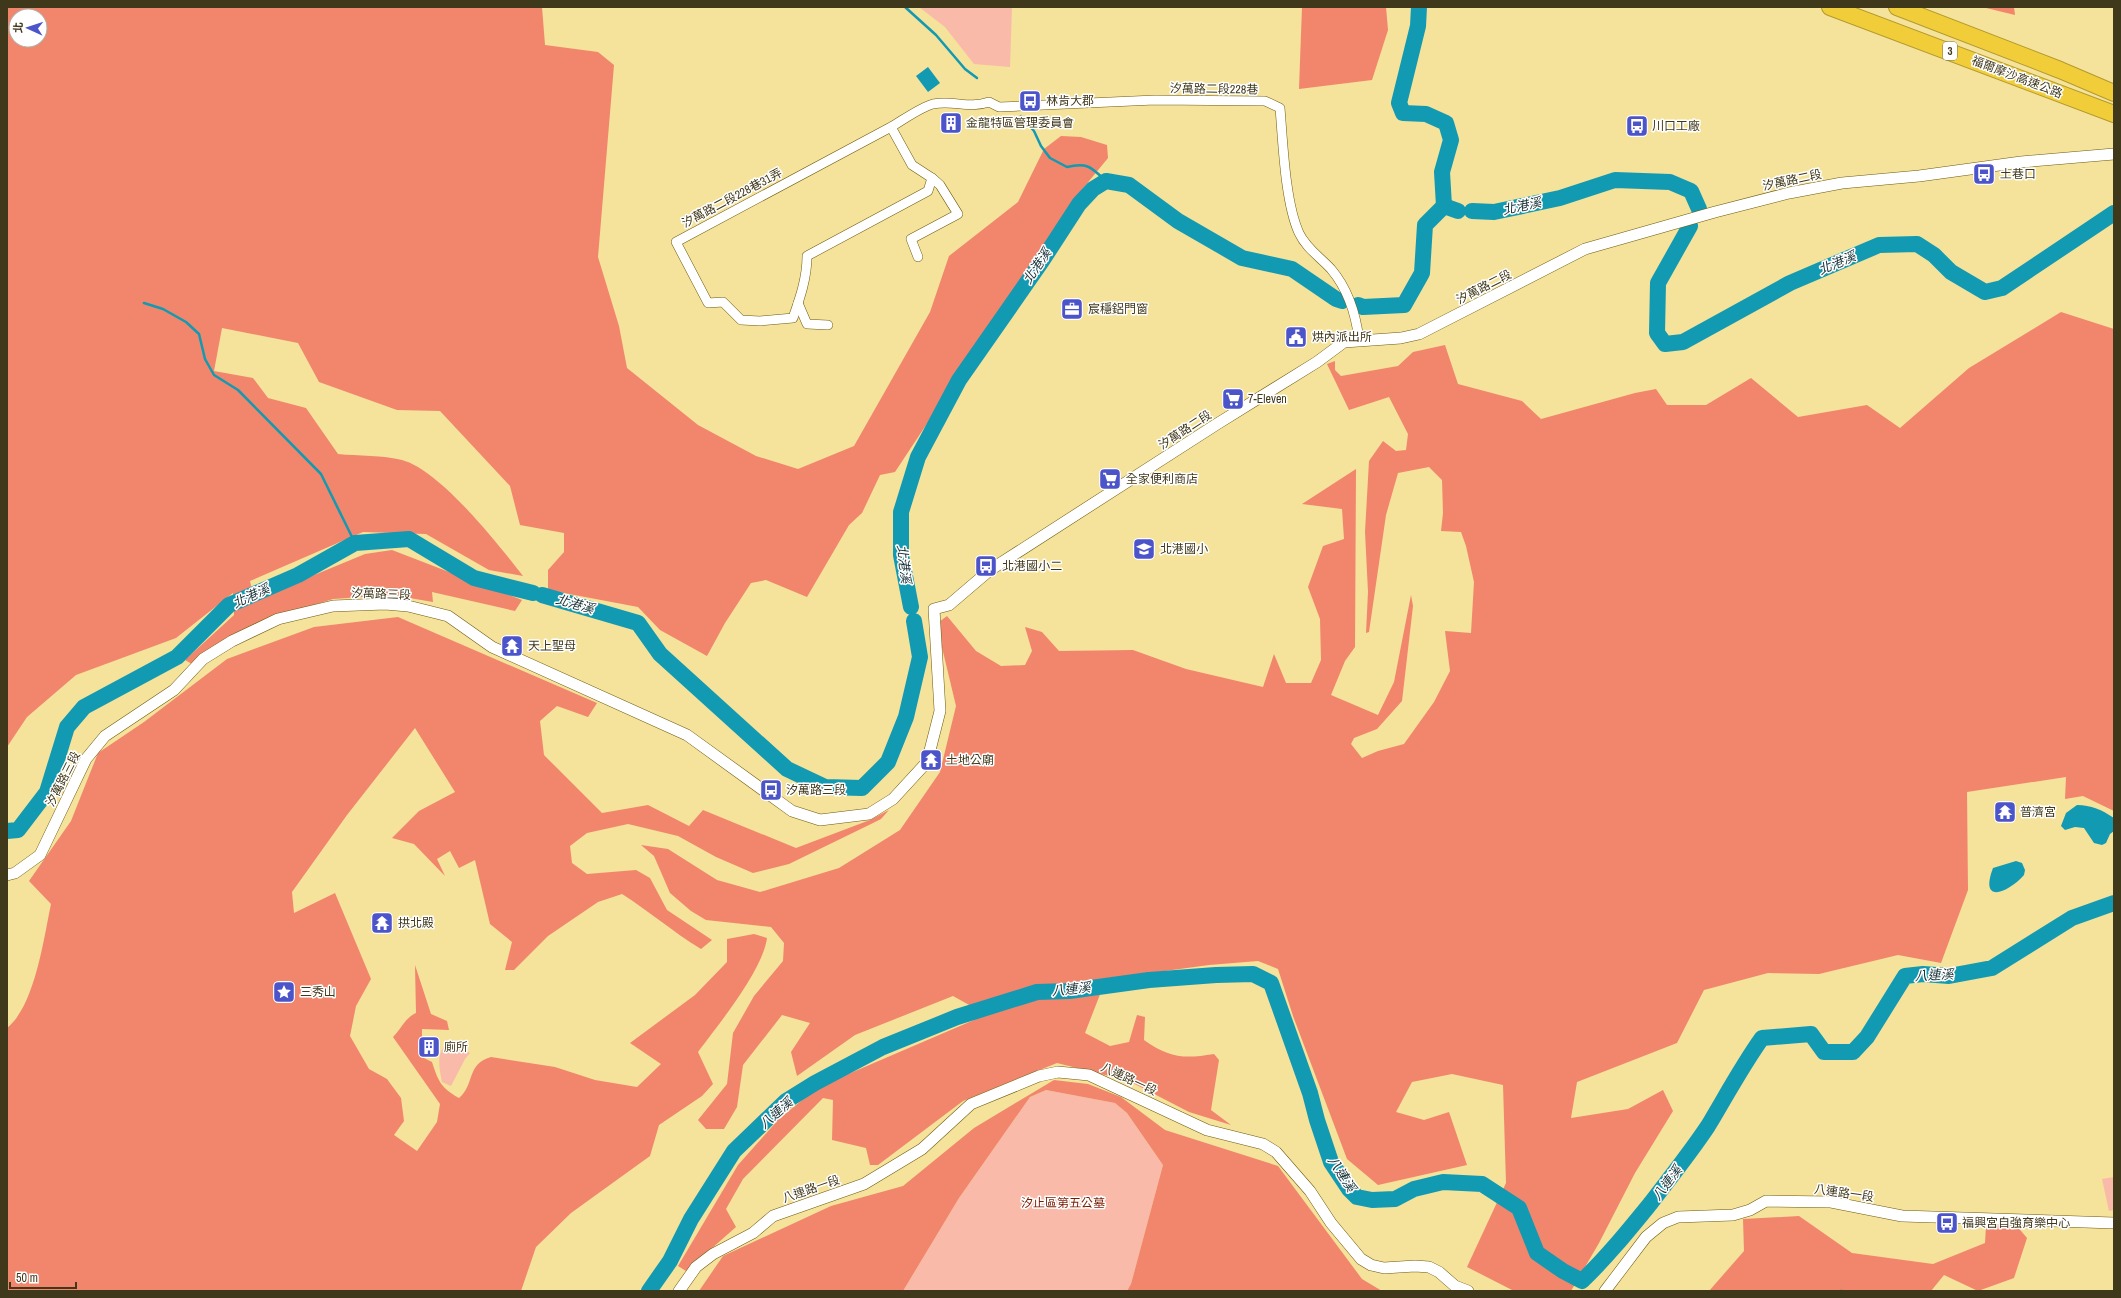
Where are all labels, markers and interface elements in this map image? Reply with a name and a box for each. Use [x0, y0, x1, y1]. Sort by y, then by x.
north arrow [8, 8, 48, 48]
text: 北 [11, 22, 25, 33]
road number: 3 [1943, 42, 1957, 60]
street label: 福爾摩沙高速公路 [1969, 52, 2065, 102]
street label: 汐萬路二段228巷 [1170, 80, 1258, 98]
bus stop icon: 林肯大郡 [1017, 88, 1043, 114]
place label: 林肯大郡 [1046, 93, 1094, 109]
building icon: 金龍特區管理委員會 [938, 110, 964, 136]
bus stop icon: 川口工廠 [1624, 113, 1650, 139]
place label: 金龍特區管理委員會 [966, 115, 1074, 131]
place label: 川口工廠 [1652, 118, 1700, 134]
bus stop icon: 土巷口 [1971, 161, 1997, 187]
street label: 汐萬路二段228巷31弄 [679, 165, 785, 231]
street label: 汐萬路二段 [1761, 166, 1823, 194]
place label: 土巷口 [2000, 166, 2036, 182]
water label: 北港溪 [1501, 193, 1545, 218]
water label: 北港溪 [1019, 243, 1056, 287]
water label: 北港溪 [1816, 247, 1860, 278]
street label: 汐萬路二段 [1454, 266, 1514, 308]
office icon: 宸穩鋁門窗 [1059, 296, 1085, 322]
place label: 宸穩鋁門窗 [1088, 301, 1148, 317]
public building icon: 烘內派出所 [1283, 324, 1309, 350]
place label: 烘內派出所 [1312, 329, 1372, 345]
supermarket icon: 7-Eleven [1220, 386, 1246, 412]
place label: 7-Eleven [1248, 391, 1287, 407]
street label: 汐萬路二段 [1155, 407, 1215, 453]
supermarket icon: 全家便利商店 [1097, 466, 1123, 492]
place label: 全家便利商店 [1126, 471, 1198, 487]
school or university icon: 北港國小 [1131, 536, 1157, 562]
place label: 北港國小 [1160, 541, 1208, 557]
water label: 北港溪 [893, 544, 915, 586]
bus stop icon: 北港國小二 [973, 553, 999, 579]
place label: 北港國小二 [1002, 558, 1062, 574]
water label: 北港溪 [230, 579, 274, 612]
street label: 汐萬路三段 [351, 585, 411, 603]
water label: 北港溪 [554, 590, 598, 618]
temple icon: 天上聖母 [499, 633, 525, 659]
place label: 天上聖母 [528, 638, 576, 654]
temple icon: 土地公廟 [918, 747, 944, 773]
street label: 汐萬路三段 [42, 749, 84, 809]
place label: 土地公廟 [946, 752, 994, 768]
bus stop icon: 汐萬路三段 [758, 777, 784, 803]
place label: 汐萬路三段 [786, 782, 846, 798]
temple icon: 普濟宮 [1992, 799, 2018, 825]
place label: 普濟宮 [2020, 804, 2056, 820]
temple icon: 拱北殿 [369, 910, 395, 936]
place label: 拱北殿 [398, 915, 434, 931]
water label: 八連溪 [1914, 965, 1956, 985]
water label: 八連溪 [1051, 978, 1093, 999]
place icon: 三秀山 [271, 979, 297, 1005]
place label: 三秀山 [300, 984, 336, 1000]
building icon: 廁所 [416, 1034, 442, 1060]
place label: 廁所 [444, 1039, 468, 1055]
street label: 八連路一段 [1098, 1059, 1160, 1099]
water label: 八連溪 [756, 1092, 798, 1132]
water label: 八連溪 [1324, 1153, 1361, 1197]
water label: 八連溪 [1648, 1161, 1687, 1204]
street label: 八連路一段 [780, 1172, 842, 1206]
street label: 八連路一段 [1813, 1181, 1875, 1205]
park label: 汐止區第五公墓 [1021, 1195, 1105, 1211]
bus stop icon: 福興宮自強育樂中心 [1934, 1210, 1960, 1236]
place label: 福興宮自強育樂中心 [1962, 1215, 2070, 1231]
scale bar [10, 1264, 76, 1290]
text: 50 m [16, 1270, 38, 1286]

